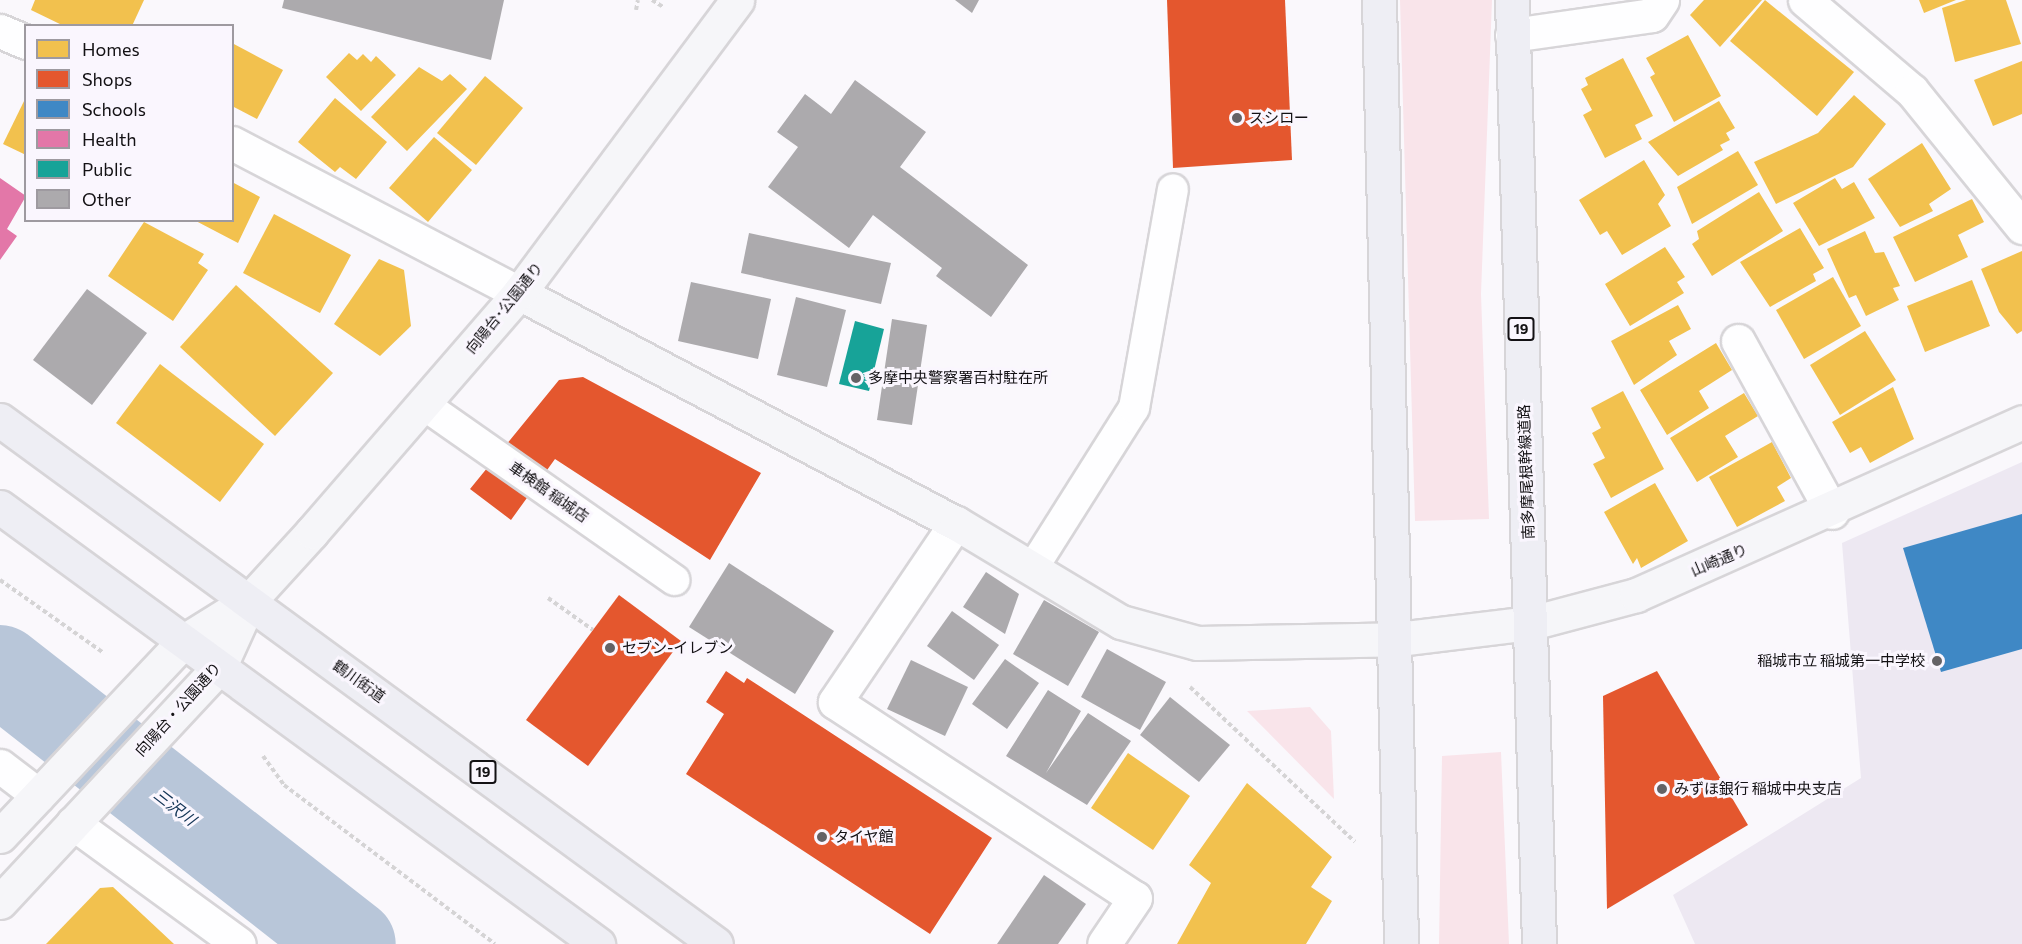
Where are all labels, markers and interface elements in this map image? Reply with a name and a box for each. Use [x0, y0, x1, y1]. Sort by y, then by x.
legend [24, 24, 234, 222]
text: Homes [82, 38, 140, 60]
text: Shops [82, 68, 132, 90]
text: Schools [82, 98, 146, 120]
place label: スシロー [1249, 109, 1309, 127]
marker: スシロー [1230, 111, 1244, 125]
text: Health [82, 128, 137, 150]
text: Public [82, 158, 132, 180]
text: Other [82, 188, 131, 210]
street label: 向陽台･公園通り [462, 259, 546, 357]
road number: 19 [1508, 318, 1534, 340]
place label: 多摩中央警察署百村駐在所 [868, 369, 1048, 387]
marker: 多摩中央警察署百村駐在所 [849, 371, 863, 385]
street label: 南多摩尾根幹線道路 [1515, 404, 1537, 540]
street label: 車検館 稲城店 [506, 458, 592, 526]
street label: 山崎通り [1688, 540, 1750, 580]
place label: セブン-イレブン [622, 639, 733, 657]
marker: セブン-イレブン [603, 641, 617, 655]
place label: 稲城市立 稲城第一中学校 [1757, 652, 1925, 670]
marker: 稲城市立 稲城第一中学校 [1930, 654, 1944, 668]
street label: 鶴川街道 [329, 656, 389, 706]
street label: 向陽台・公園通り [131, 658, 225, 760]
road number: 19 [470, 761, 496, 783]
place label: みずほ銀行 稲城中央支店 [1674, 780, 1842, 798]
marker: みずほ銀行 稲城中央支店 [1655, 782, 1669, 796]
water label: 三沢川 [150, 785, 200, 829]
place label: タイヤ館 [834, 828, 894, 846]
marker: タイヤ館 [815, 830, 829, 844]

